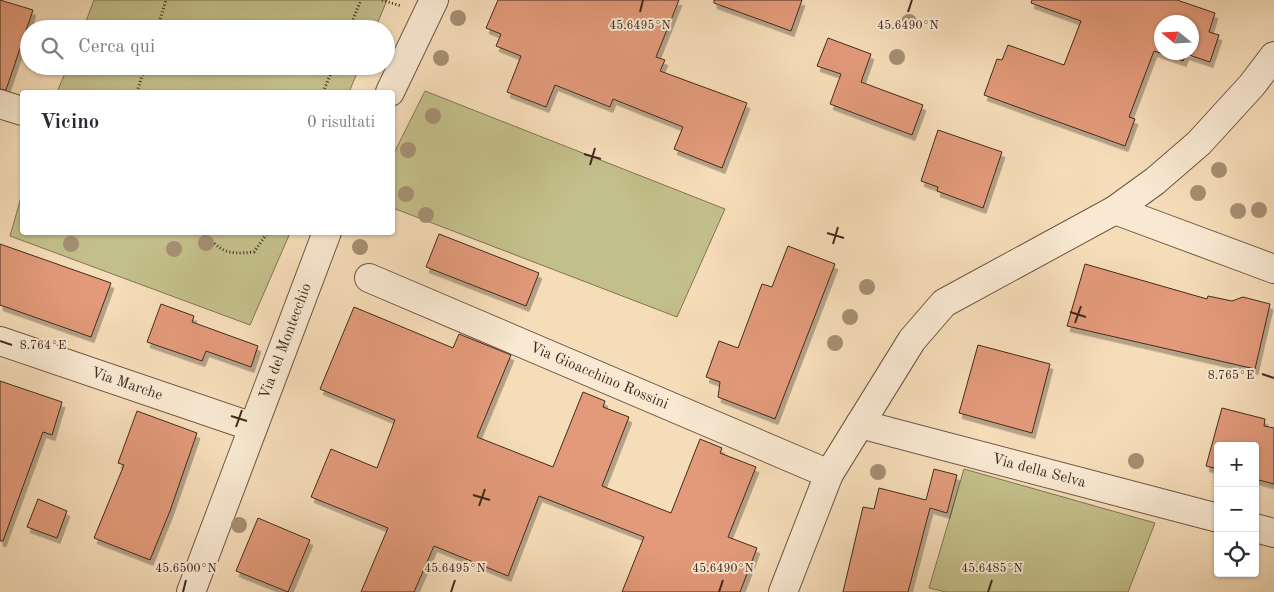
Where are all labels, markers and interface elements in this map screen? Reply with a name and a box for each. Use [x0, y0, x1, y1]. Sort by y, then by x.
north arrow [1154, 15, 1199, 60]
text: 45.6495°N [609, 19, 671, 32]
text: 45.6490°N [877, 19, 939, 32]
search box [20, 20, 395, 75]
icon: search [38, 34, 66, 62]
text: Cerca qui [78, 38, 155, 57]
text: Vicino [40, 112, 99, 133]
text: 0 risultati [307, 115, 375, 131]
street label: Via del Montecchio [257, 281, 314, 401]
text: 8.764°E [20, 340, 66, 352]
street label: Via Gioacchino Rossini [528, 340, 670, 412]
street label: Via Marche [89, 365, 165, 403]
text: 8.765°E [1208, 369, 1254, 382]
map controls [1214, 442, 1259, 577]
button: + [1214, 442, 1259, 487]
street label: Via della Selva [990, 452, 1088, 491]
button: − [1214, 487, 1259, 532]
button: locate [1214, 532, 1259, 577]
text: 45.6500°N [155, 562, 217, 575]
text: 45.6495°N [424, 562, 486, 575]
text: 45.6490°N [692, 562, 754, 575]
text: 45.6485°N [961, 562, 1023, 575]

